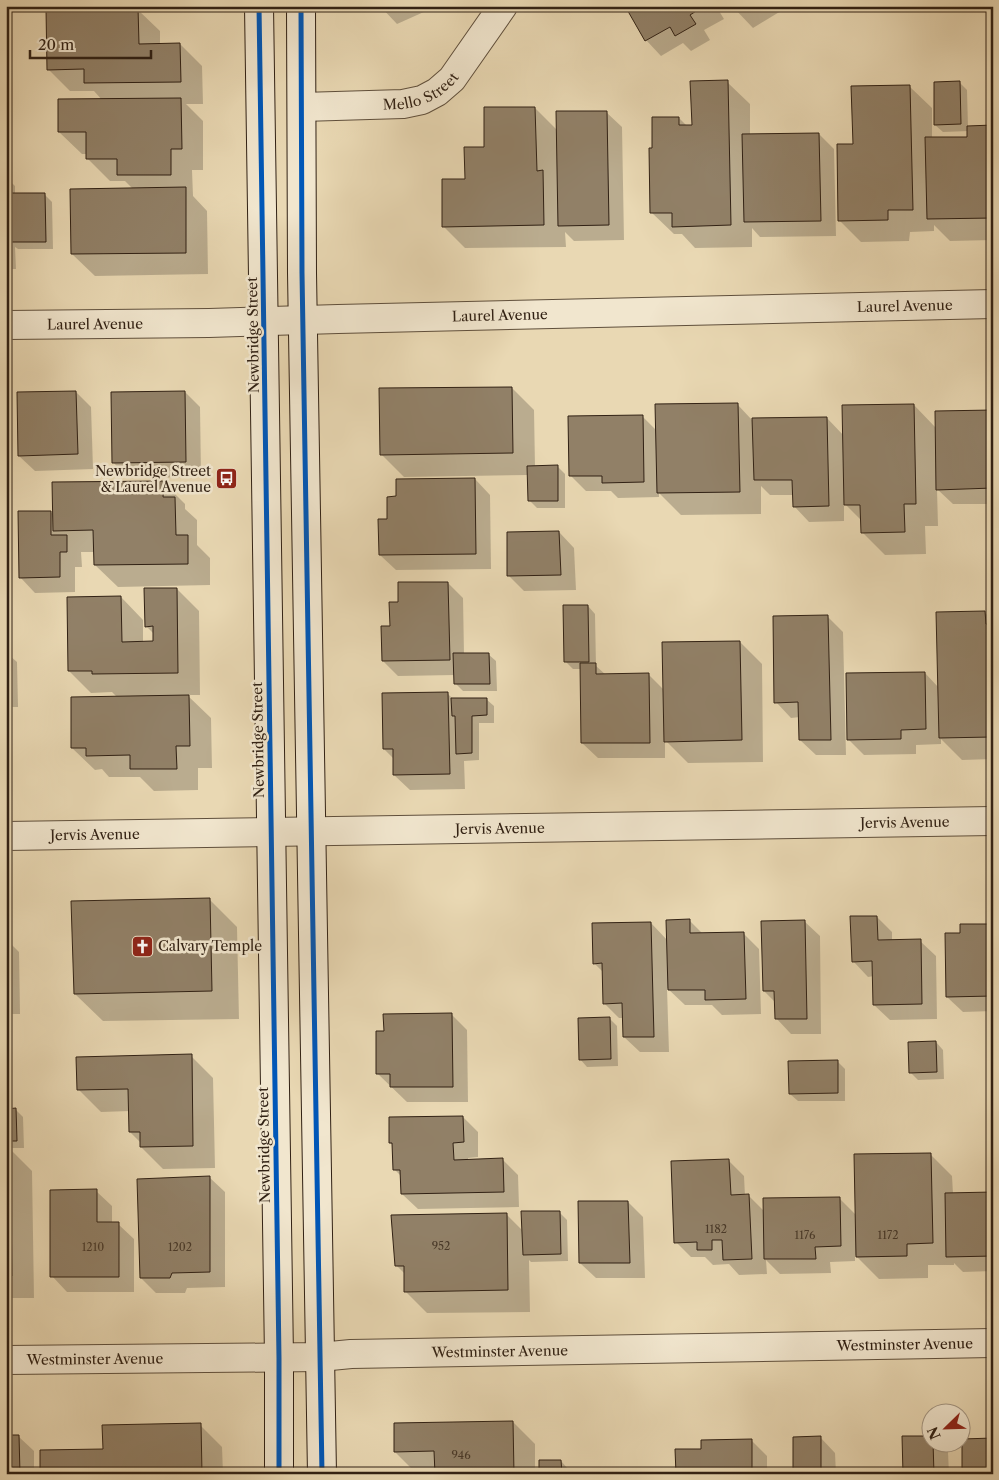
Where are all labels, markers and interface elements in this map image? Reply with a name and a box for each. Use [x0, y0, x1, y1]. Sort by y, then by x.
scale bar [30, 28, 151, 60]
text: 20 m [38, 35, 74, 54]
street label: Mello Street [383, 69, 463, 114]
street label: Newbridge Street [243, 277, 263, 393]
street label: Laurel Avenue [857, 296, 953, 316]
street label: Laurel Avenue [452, 305, 548, 325]
street label: Laurel Avenue [47, 315, 143, 334]
place label: Newbridge Street & Laurel Avenue [95, 462, 211, 496]
bus stop icon: Newbridge Street & Laurel Avenue [215, 467, 239, 491]
street label: Newbridge Street [248, 682, 268, 798]
street label: Jervis Avenue [858, 813, 950, 832]
street label: Jervis Avenue [453, 819, 545, 838]
street label: Jervis Avenue [48, 825, 140, 844]
church icon: Calvary Temple [130, 934, 154, 958]
place label: Calvary Temple [158, 937, 262, 955]
street label: Newbridge Street [254, 1087, 274, 1203]
house number: 1182 [705, 1222, 727, 1236]
house number: 1176 [795, 1228, 816, 1242]
house number: 1172 [878, 1228, 899, 1242]
house number: 952 [432, 1239, 450, 1253]
house number: 1210 [82, 1240, 104, 1254]
house number: 1202 [168, 1240, 192, 1254]
street label: Westminster Avenue [835, 1334, 973, 1355]
street label: Westminster Avenue [430, 1341, 568, 1362]
street label: Westminster Avenue [26, 1349, 163, 1369]
north arrow [922, 1402, 972, 1452]
text: N [923, 1424, 945, 1442]
house number: 946 [451, 1448, 471, 1462]

